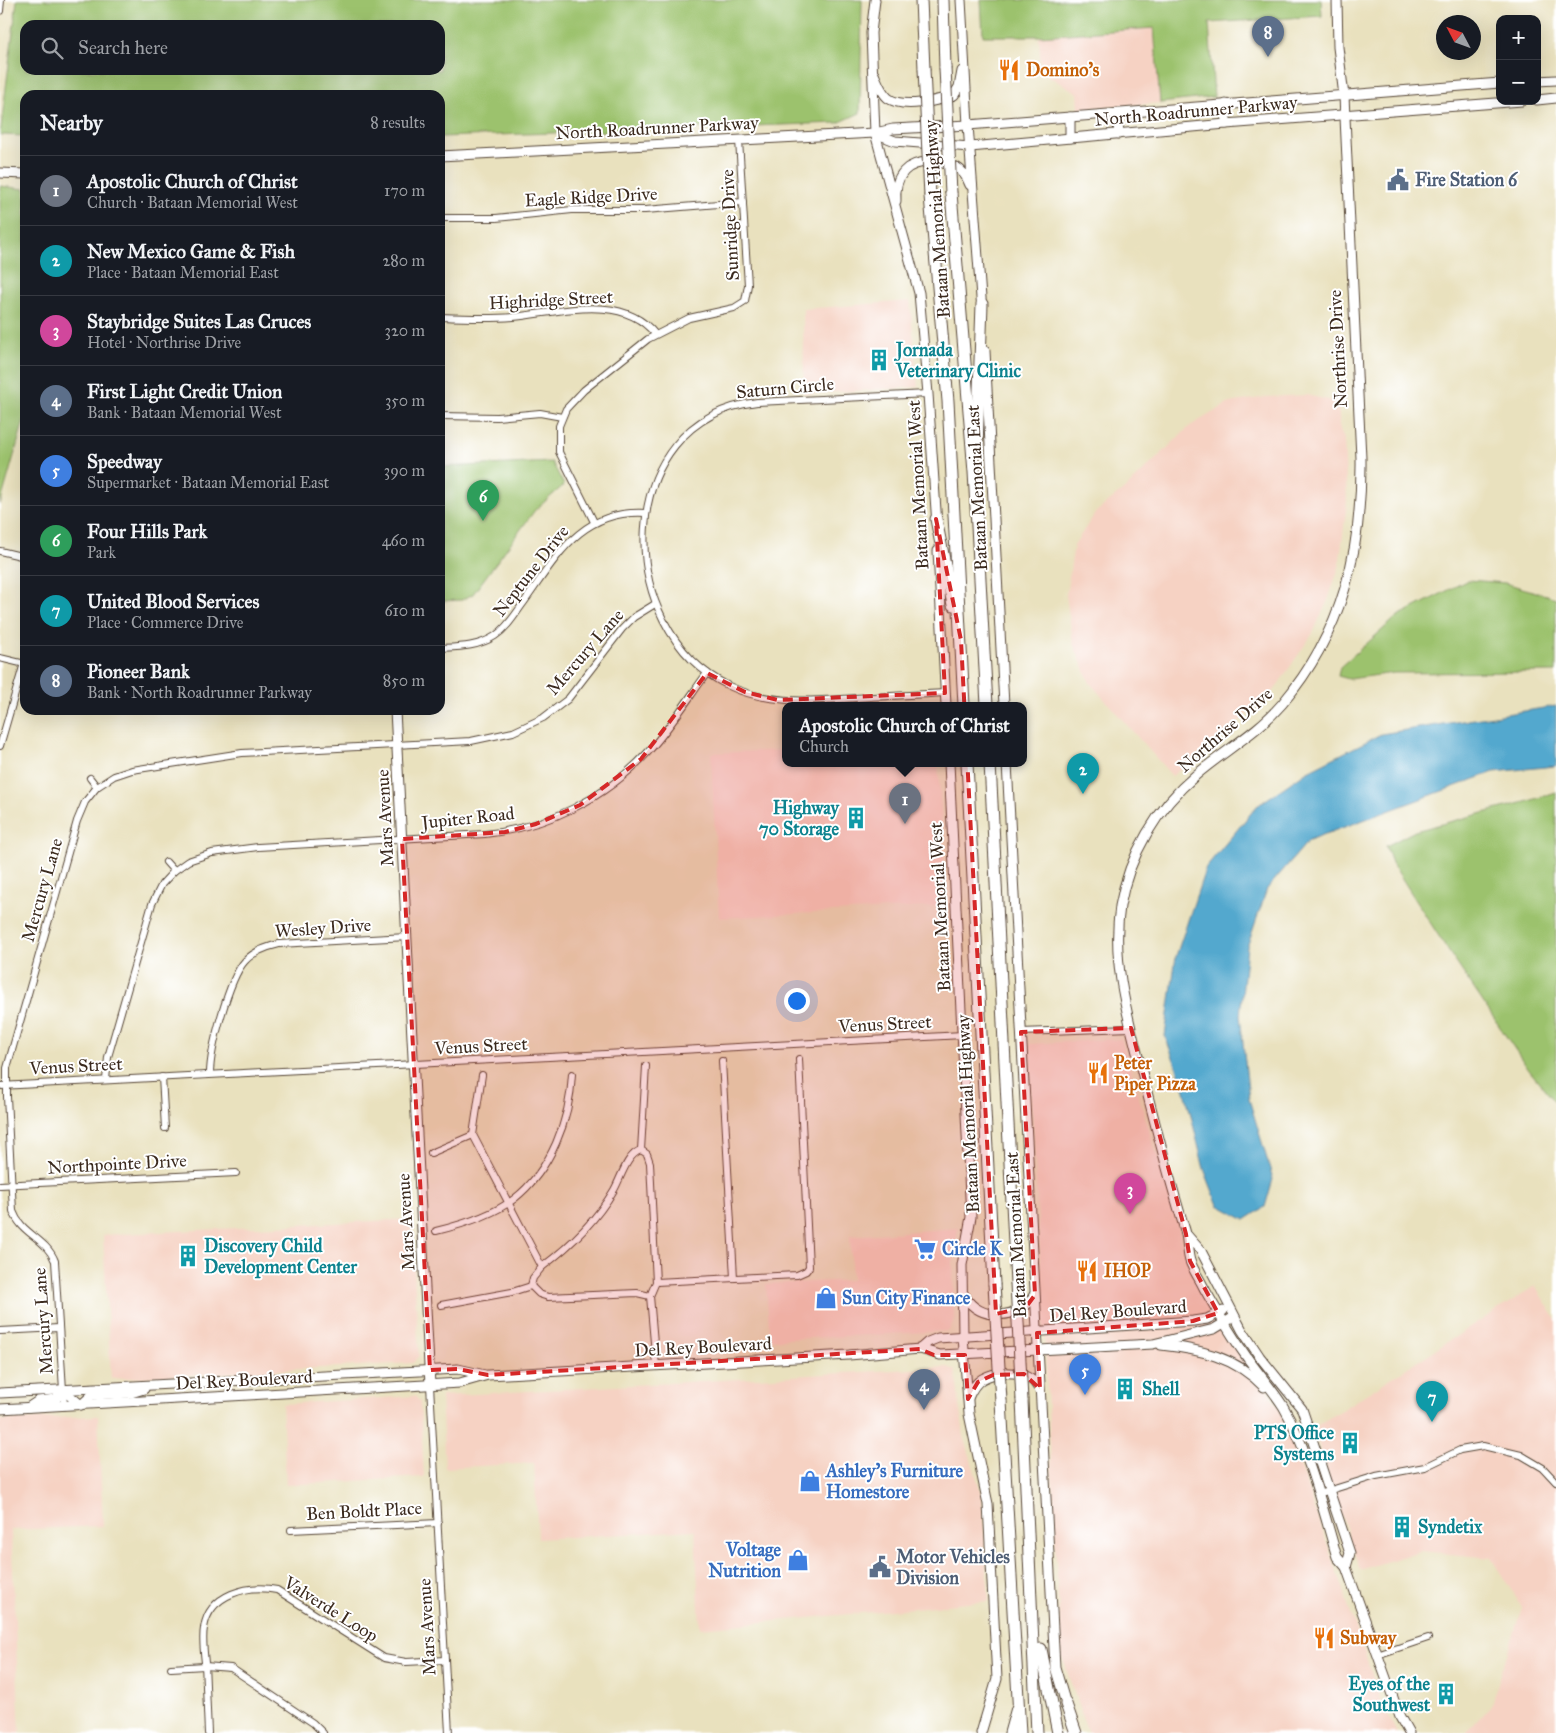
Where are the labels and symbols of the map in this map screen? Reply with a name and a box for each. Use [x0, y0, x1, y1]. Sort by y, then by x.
north arrow [1436, 15, 1481, 60]
pin: 8 [1252, 16, 1284, 57]
restaurant icon: Domino's [996, 57, 1022, 83]
place label: Domino's [1026, 59, 1100, 81]
street label: North Roadrunner Parkway [1094, 91, 1299, 131]
street label: North Roadrunner Parkway [555, 112, 760, 144]
street label: Bataan Memorial Highway [919, 118, 956, 319]
public building icon: Fire Station 6 [1385, 167, 1411, 193]
street label: Sunridge Drive [716, 169, 745, 281]
place label: Fire Station 6 [1415, 169, 1518, 191]
street label: Eagle Ridge Drive [524, 183, 658, 212]
street label: Highridge Street [488, 286, 614, 315]
street label: Northrise Drive [1324, 289, 1352, 409]
place label: Jornada Veterinary Clinic [894, 339, 1021, 383]
building icon: Jornada Veterinary Clinic [866, 347, 892, 373]
street label: Saturn Circle [735, 373, 835, 403]
street label: Bataan Memorial West [903, 399, 933, 570]
street label: Bataan Memorial East [962, 404, 992, 572]
pin: 6 [467, 480, 499, 521]
street label: Neptune Drive [488, 521, 574, 621]
street label: Mercury Lane [542, 604, 628, 700]
street label: Northrise Drive [1173, 683, 1277, 777]
pin: 2 [1067, 753, 1099, 794]
street label: Mars Avenue [371, 769, 399, 867]
pin: 1 [889, 783, 921, 824]
place label: Highway 70 Storage [759, 797, 841, 841]
street label: Jupiter Road [419, 802, 516, 835]
building icon: Highway 70 Storage [843, 805, 869, 831]
street label: Bataan Memorial West [925, 821, 955, 992]
street label: Mercury Lane [17, 836, 67, 944]
street label: Wesley Drive [274, 914, 372, 942]
your location [784, 988, 810, 1014]
street label: Venus Street [837, 1011, 933, 1037]
street label: Bataan Memorial Highway [952, 1013, 985, 1214]
street label: Venus Street [433, 1033, 529, 1059]
place label: Peter Piper Pizza [1114, 1052, 1196, 1096]
street label: Venus Street [28, 1053, 124, 1079]
restaurant icon: Peter Piper Pizza [1085, 1060, 1111, 1086]
street label: Northpointe Drive [47, 1149, 187, 1179]
street label: Bataan Memorial East [1001, 1151, 1031, 1319]
street label: Mars Avenue [392, 1173, 420, 1271]
pin: 3 [1114, 1173, 1146, 1214]
place label: Discovery Child Development Center [204, 1235, 358, 1279]
supermarket icon: Circle K [912, 1236, 938, 1262]
place label: Circle K [942, 1238, 1004, 1260]
building icon: Discovery Child Development Center [175, 1243, 201, 1269]
restaurant icon: IHOP [1074, 1258, 1100, 1284]
place label: IHOP [1104, 1260, 1152, 1282]
street label: Mercury Lane [28, 1267, 58, 1375]
shop icon: Sun City Finance [813, 1285, 839, 1311]
place label: Sun City Finance [842, 1287, 971, 1310]
street label: Del Rey Boulevard [1049, 1295, 1187, 1327]
street label: Del Rey Boulevard [634, 1332, 772, 1362]
pin: 5 [1069, 1354, 1101, 1395]
street label: Del Rey Boulevard [175, 1365, 313, 1395]
pin: 4 [908, 1369, 940, 1410]
building icon: Shell [1112, 1376, 1138, 1402]
place label: Shell [1142, 1378, 1181, 1400]
pin: 7 [1416, 1381, 1448, 1422]
place label: PTS Office Systems [1254, 1422, 1334, 1466]
building icon: PTS Office Systems [1337, 1430, 1363, 1456]
place label: Ashley's Furniture Homestore [825, 1460, 964, 1503]
shop icon: Ashley's Furniture Homestore [797, 1468, 823, 1494]
street label: Ben Boldt Place [306, 1497, 422, 1525]
building icon: Syndetix [1389, 1514, 1415, 1540]
place label: Syndetix [1418, 1516, 1483, 1539]
place label: Voltage Nutrition [708, 1539, 781, 1582]
place label: Motor Vehicles Division [896, 1546, 1010, 1589]
shop icon: Voltage Nutrition [785, 1547, 811, 1573]
public building icon: Motor Vehicles Division [867, 1554, 893, 1580]
street label: Valverde Loop [279, 1571, 382, 1647]
street label: Mars Avenue [413, 1578, 441, 1676]
restaurant icon: Subway [1311, 1625, 1337, 1651]
place label: Subway [1340, 1627, 1398, 1650]
place label: Eyes of the Southwest [1348, 1673, 1431, 1716]
building icon: Eyes of the Southwest [1433, 1681, 1459, 1707]

